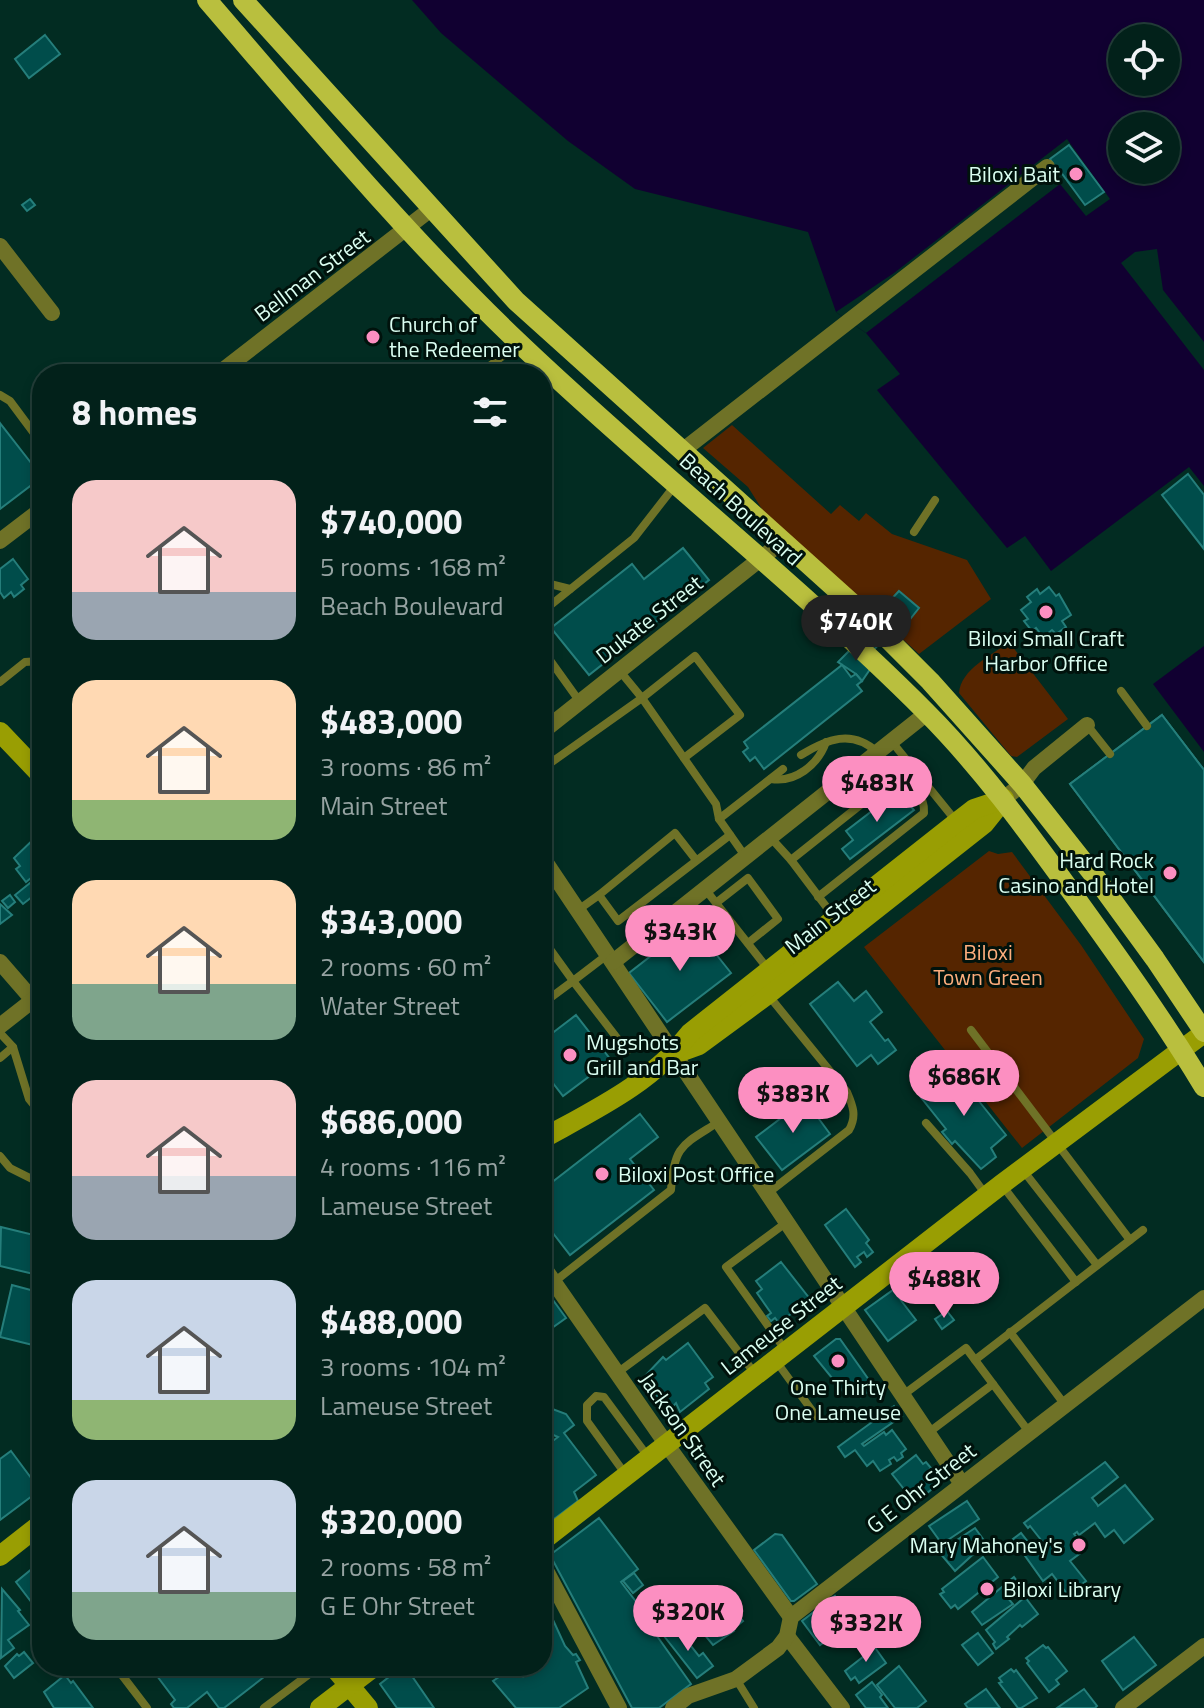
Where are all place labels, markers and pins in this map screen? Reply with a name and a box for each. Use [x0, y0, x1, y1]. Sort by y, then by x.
place label: Biloxi Bait [968, 157, 1060, 191]
marker: Biloxi Bait [1067, 165, 1085, 183]
place label: Church of the Redeemer [389, 307, 520, 366]
marker: Church of the Redeemer [364, 328, 382, 346]
pin: $740K [800, 595, 912, 663]
marker: Biloxi Small Craft Harbor Office [1037, 603, 1055, 621]
place label: Biloxi Small Craft Harbor Office [968, 621, 1124, 680]
pin: $483K [821, 756, 933, 824]
place label: Hard Rock Casino and Hotel [998, 843, 1154, 902]
marker: Hard Rock Casino and Hotel [1161, 864, 1179, 882]
pin: $343K [624, 905, 736, 973]
place label: Mugshots Grill and Bar [586, 1025, 699, 1084]
marker: Mugshots Grill and Bar [561, 1046, 579, 1064]
pin: $686K [908, 1050, 1020, 1118]
pin: $383K [737, 1067, 849, 1135]
place label: Biloxi Post Office [618, 1157, 774, 1191]
marker: Biloxi Post Office [593, 1165, 611, 1183]
pin: $488K [888, 1252, 1000, 1320]
marker: One Thirty One Lameuse [829, 1352, 847, 1370]
place label: One Thirty One Lameuse [775, 1370, 901, 1429]
place label: Mary Mahoney's [909, 1528, 1063, 1562]
marker: Mary Mahoney's [1070, 1536, 1088, 1554]
place label: Biloxi Library [1003, 1572, 1122, 1606]
marker: Biloxi Library [978, 1580, 996, 1598]
pin: $320K [632, 1585, 744, 1653]
pin: $332K [810, 1596, 922, 1664]

